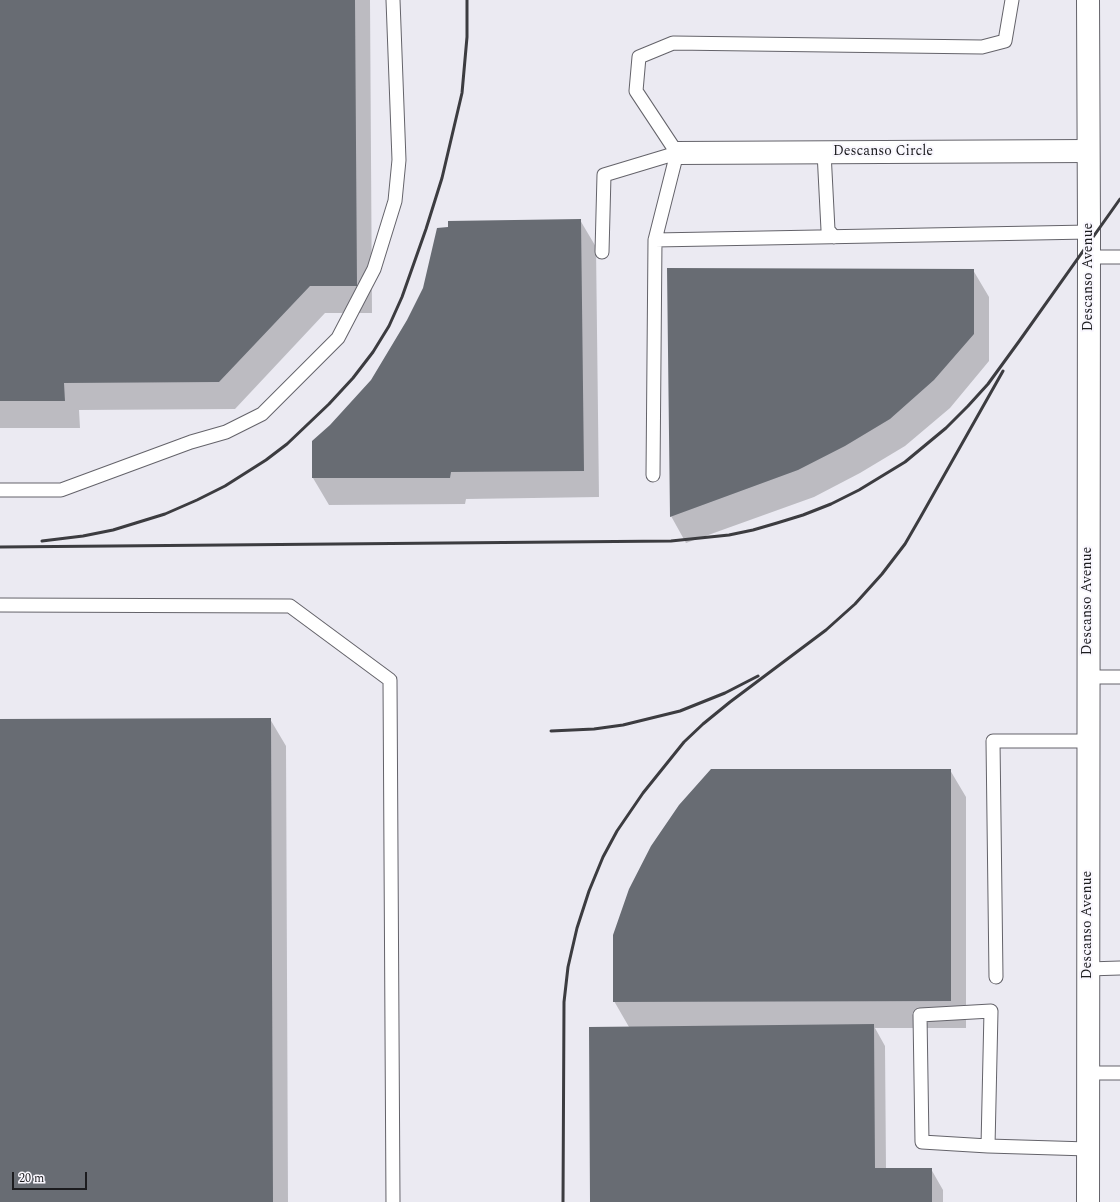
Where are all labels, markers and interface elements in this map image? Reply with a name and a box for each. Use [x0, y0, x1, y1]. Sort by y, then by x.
street label: Descanso Circle [833, 144, 933, 160]
street label: Descanso Avenue [1081, 223, 1097, 331]
street label: Descanso Avenue [1080, 547, 1096, 655]
street label: Descanso Avenue [1080, 871, 1096, 979]
scale bar [14, 1164, 89, 1190]
text: 20 m [19, 1169, 44, 1188]

